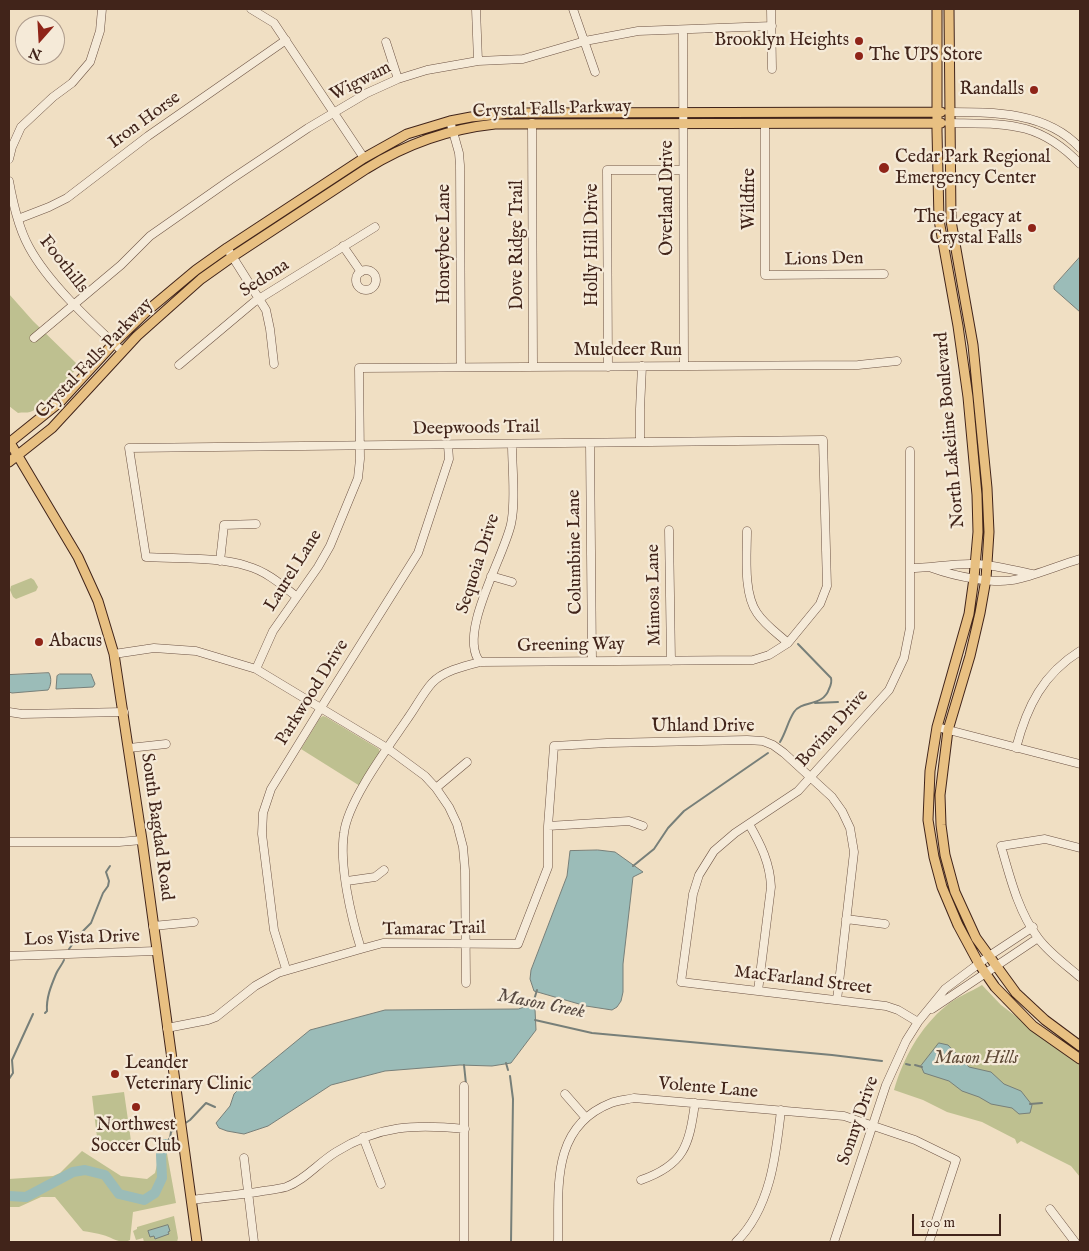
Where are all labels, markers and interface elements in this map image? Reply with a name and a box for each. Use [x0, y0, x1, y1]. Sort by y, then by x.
north arrow [15, 15, 65, 65]
place label: Brooklyn Heights [714, 30, 849, 52]
marker: Brooklyn Heights [853, 35, 865, 47]
text: N [27, 43, 44, 64]
place label: The UPS Store [869, 45, 983, 67]
marker: The UPS Store [853, 50, 865, 62]
street label: Wigwam [327, 58, 395, 106]
place label: Randalls [959, 79, 1024, 101]
marker: Randalls [1028, 84, 1040, 96]
street label: Iron Horse [105, 88, 185, 154]
street label: Crystal Falls Parkway [472, 96, 632, 124]
street label: Overland Drive [657, 140, 679, 256]
place label: Cedar Park Regional Emergency Center [895, 147, 1051, 190]
marker: Cedar Park Regional Emergency Center [877, 161, 891, 175]
street label: Wildfire [739, 168, 761, 230]
street label: Dove Ridge Trail [507, 180, 529, 310]
street label: Holly Hill Drive [582, 183, 604, 307]
street label: Honeybee Lane [434, 184, 456, 304]
place label: The Legacy at Crystal Falls [914, 207, 1022, 250]
marker: The Legacy at Crystal Falls [1026, 222, 1038, 234]
street label: Foothills [34, 232, 92, 298]
street label: Lions Den [784, 249, 864, 271]
street label: Sedona [236, 255, 294, 303]
street label: Crystal Falls Parkway [32, 294, 158, 424]
street label: North Lakeline Boulevard [932, 331, 970, 529]
street label: Muledeer Run [574, 340, 682, 362]
street label: Deepwoods Trail [412, 417, 540, 441]
street label: Columbine Lane [564, 489, 588, 615]
street label: Sequoia Drive [453, 511, 505, 617]
street label: Laurel Lane [260, 526, 328, 616]
street label: Mimosa Lane [643, 544, 667, 646]
place label: Abacus [49, 631, 102, 653]
street label: Greening Way [517, 634, 625, 658]
marker: Abacus [33, 636, 45, 648]
street label: Parkwood Drive [272, 636, 354, 750]
street label: Bovina Drive [792, 686, 874, 772]
street label: Uhland Drive [652, 716, 754, 738]
street label: South Bagdad Road [135, 752, 177, 902]
street label: Tamarac Trail [382, 918, 486, 942]
street label: Los Vista Drive [24, 926, 140, 952]
street label: MacFarland Street [733, 962, 873, 1000]
water label: Mason Creek [495, 985, 587, 1025]
park label: Mason Hills [934, 1048, 1018, 1070]
place label: Leander Veterinary Clinic [125, 1053, 251, 1096]
marker: Leander Veterinary Clinic [109, 1068, 121, 1080]
street label: Volente Lane [657, 1074, 759, 1104]
street label: Sonny Drive [834, 1074, 884, 1168]
marker: Northwest Soccer Club [130, 1101, 142, 1113]
place label: Northwest Soccer Club [91, 1115, 181, 1158]
scale bar [914, 1204, 1003, 1236]
text: 100 m [920, 1213, 955, 1232]

